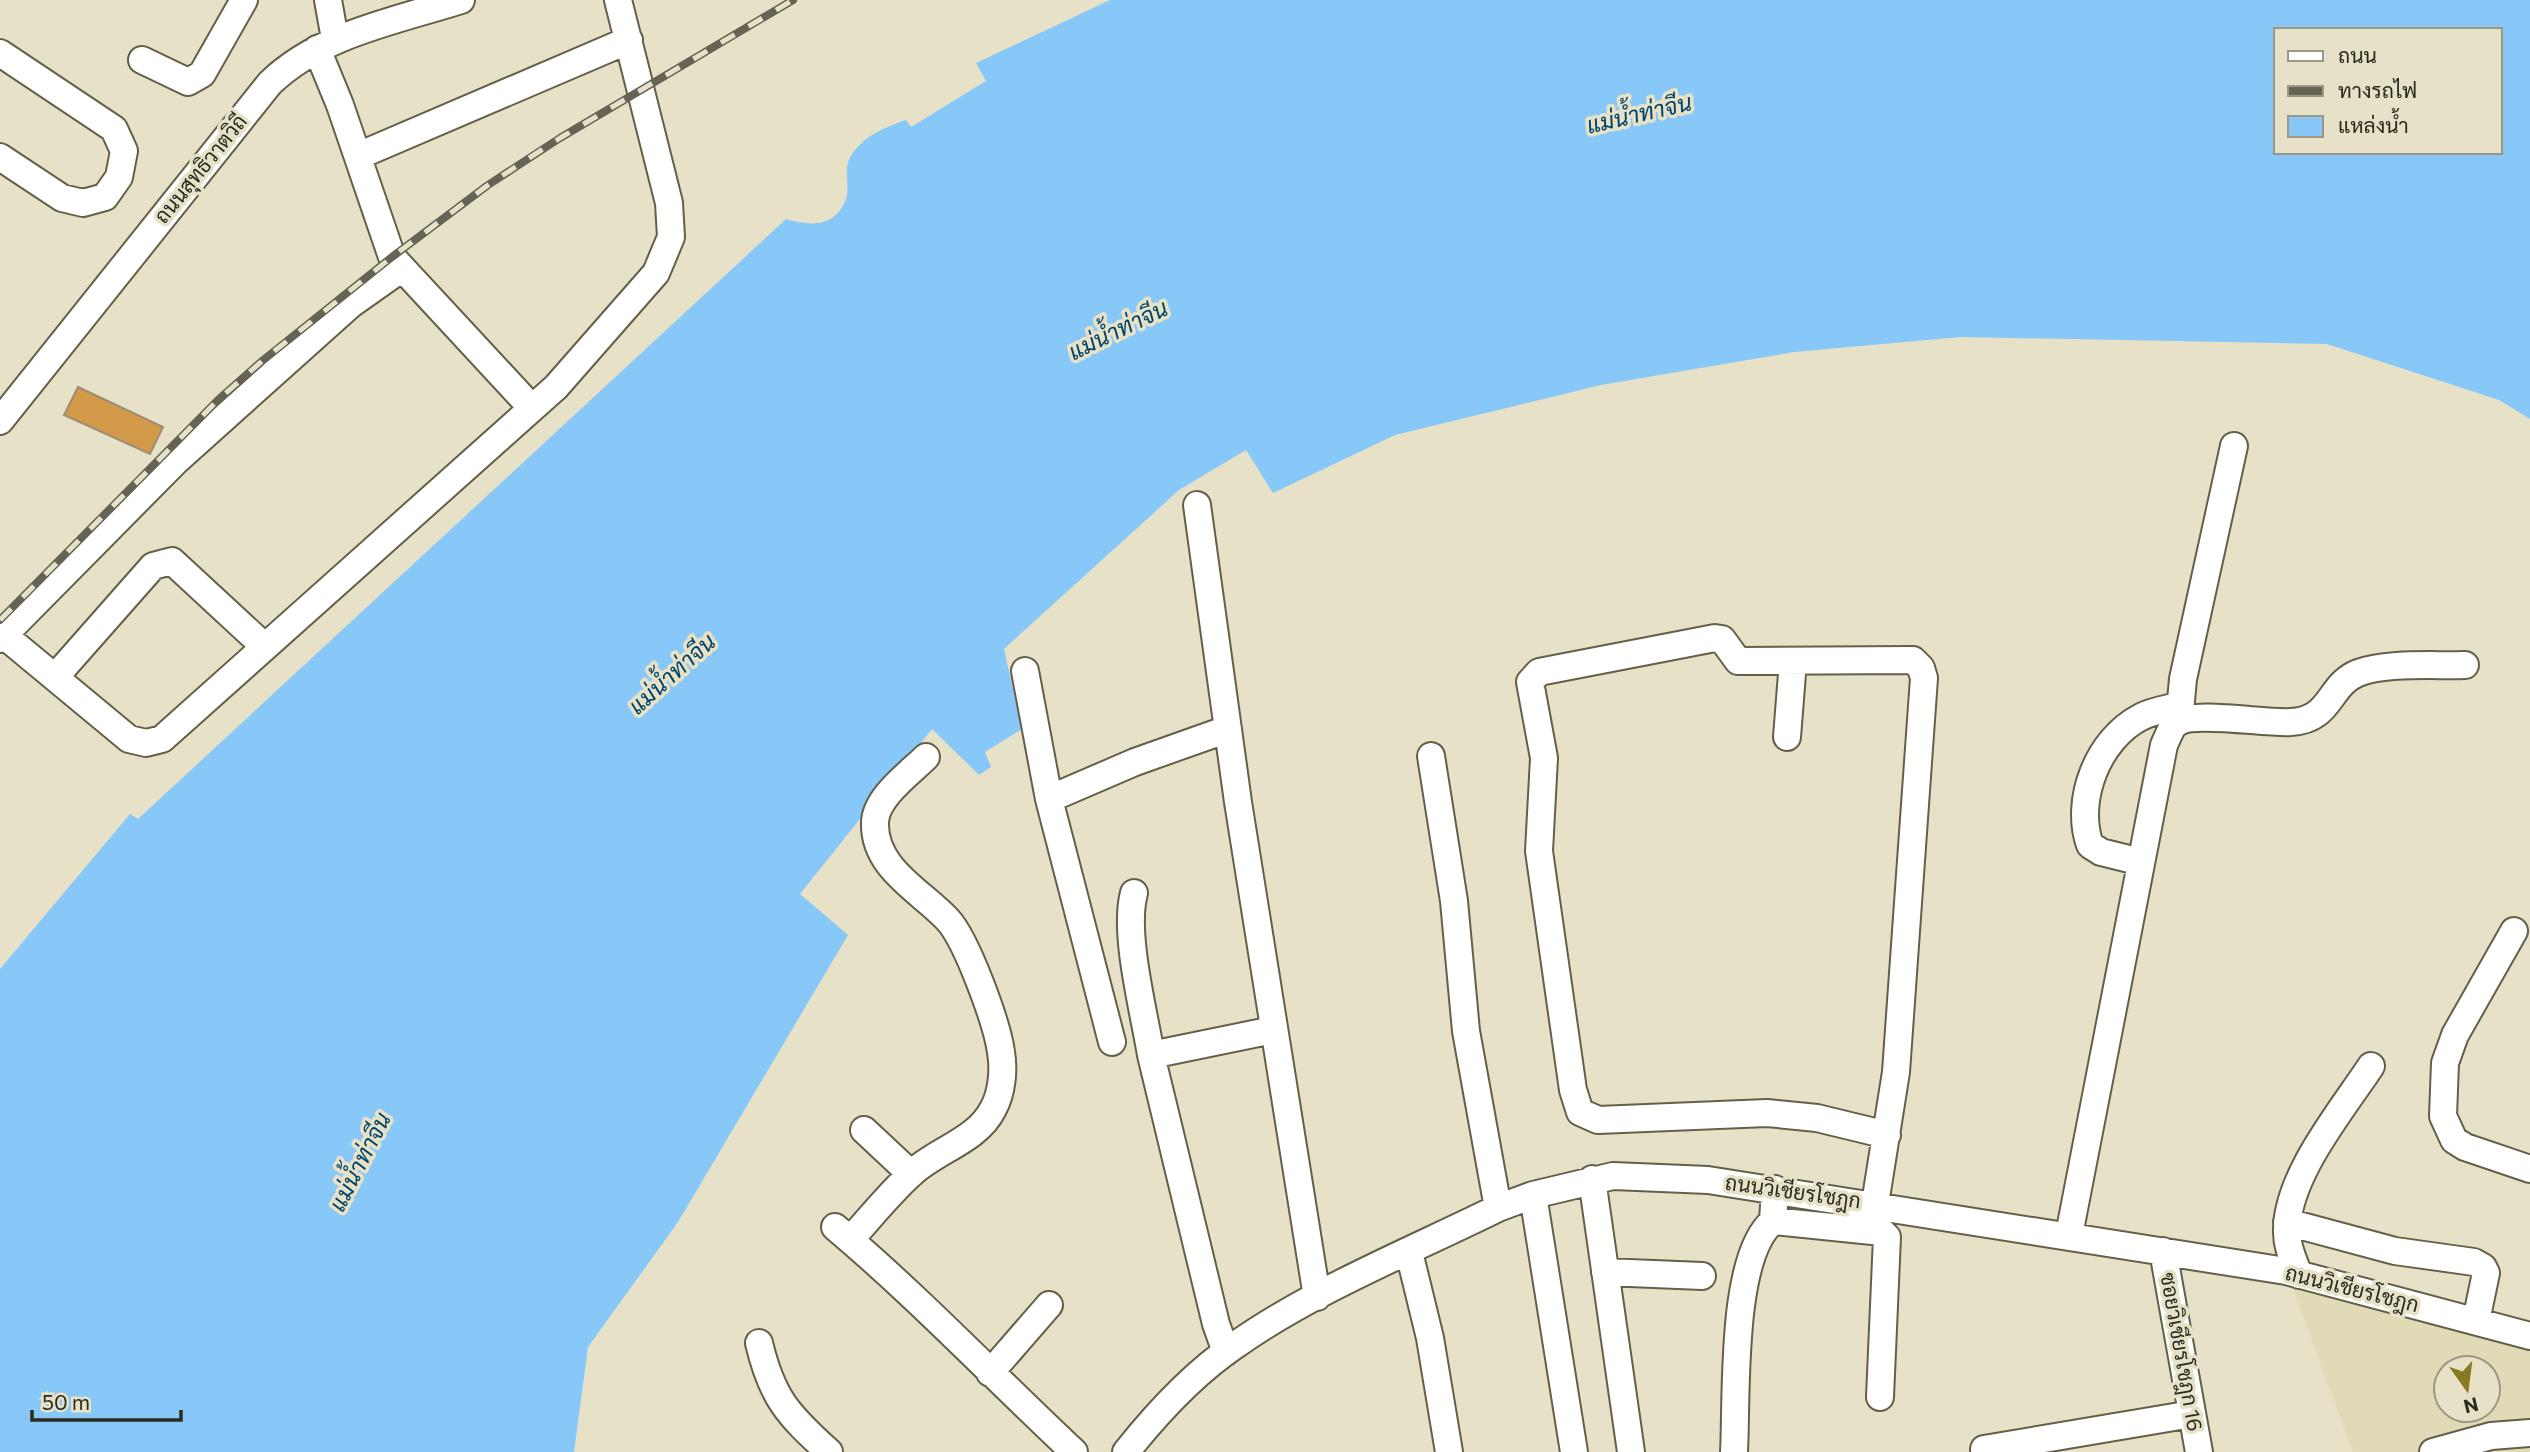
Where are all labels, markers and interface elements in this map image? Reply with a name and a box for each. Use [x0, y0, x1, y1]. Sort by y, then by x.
legend [2274, 28, 2502, 154]
text: ถนน [2338, 42, 2377, 67]
text: ทางรถไฟ [2338, 77, 2417, 102]
water label: แม่น้ำท่าจีน [1582, 82, 1694, 139]
text: แหล่งน้ำ [2338, 108, 2409, 137]
street label: ถนนสุทธิวาตวิถี [148, 109, 254, 229]
water label: แม่น้ำท่าจีน [1061, 288, 1172, 365]
water label: แม่น้ำท่าจีน [619, 623, 721, 719]
water label: แม่น้ำท่าจีน [318, 1105, 396, 1216]
street label: ถนนวิเชียรโชฎก [1723, 1169, 1863, 1215]
street label: ถนนวิเชียรโชฎก [2282, 1259, 2422, 1319]
street label: ซอยวิเชียรโชฎก 16 [2153, 1270, 2209, 1434]
north arrow [2432, 1354, 2502, 1424]
scale bar [32, 1378, 180, 1422]
text: 50 m [42, 1389, 90, 1414]
text: N [2462, 1393, 2481, 1419]

